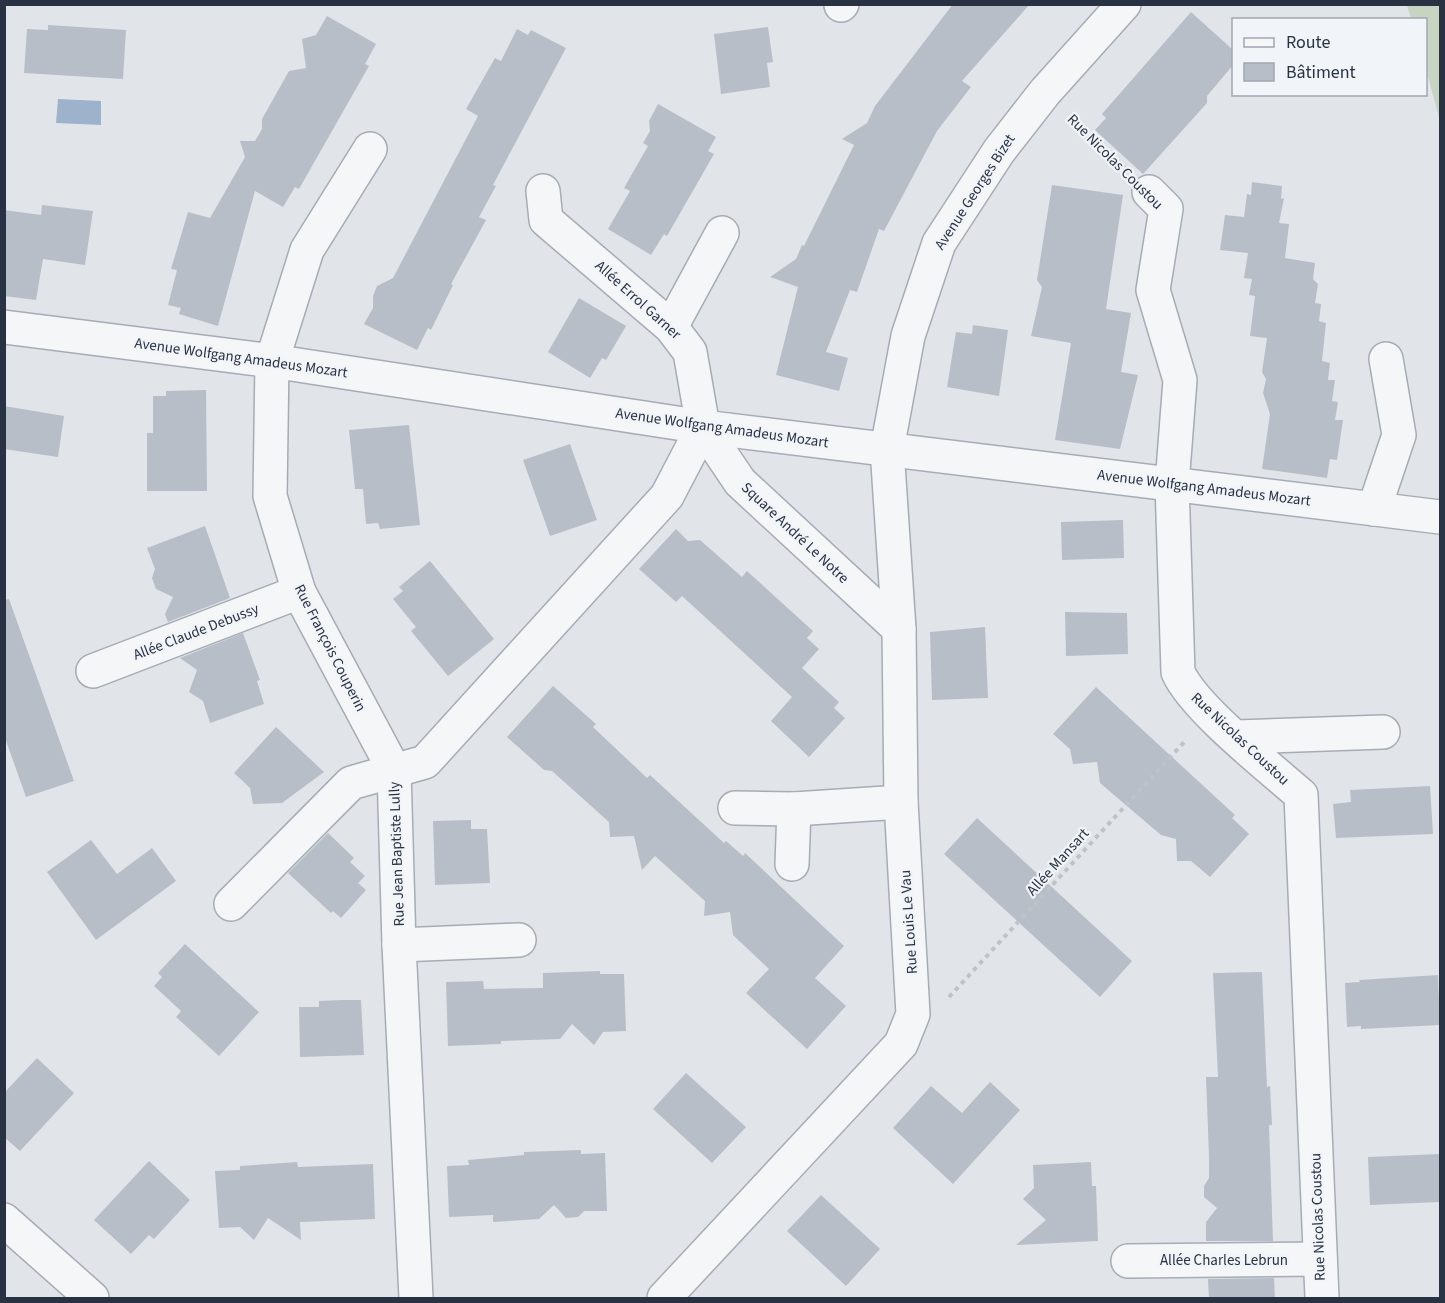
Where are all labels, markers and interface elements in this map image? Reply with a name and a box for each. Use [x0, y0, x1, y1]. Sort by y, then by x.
legend [1232, 18, 1427, 96]
text: Route [1286, 30, 1330, 55]
text: Bâtiment [1286, 60, 1356, 85]
street label: Rue Nicolas Coustou [1062, 109, 1168, 215]
street label: Avenue Georges Bizet [930, 130, 1020, 254]
street label: Allée Errol Garner [590, 256, 686, 345]
street label: Avenue Wolfgang Amadeus Mozart [133, 333, 349, 383]
street label: Avenue Wolfgang Amadeus Mozart [614, 403, 830, 453]
street label: Avenue Wolfgang Amadeus Mozart [1096, 464, 1312, 512]
street label: Square André Le Notre [736, 477, 854, 589]
street label: Rue François Couperin [289, 581, 371, 715]
street label: Allée Claude Debussy [130, 598, 262, 666]
street label: Rue Nicolas Coustou [1186, 688, 1294, 790]
street label: Rue Jean Baptiste Lully [384, 781, 410, 927]
street label: Allée Mansart [1022, 824, 1094, 900]
street label: Rue Louis Le Vau [895, 869, 923, 975]
street label: Rue Nicolas Coustou [1305, 1153, 1331, 1281]
street label: Allée Charles Lebrun [1160, 1250, 1288, 1271]

